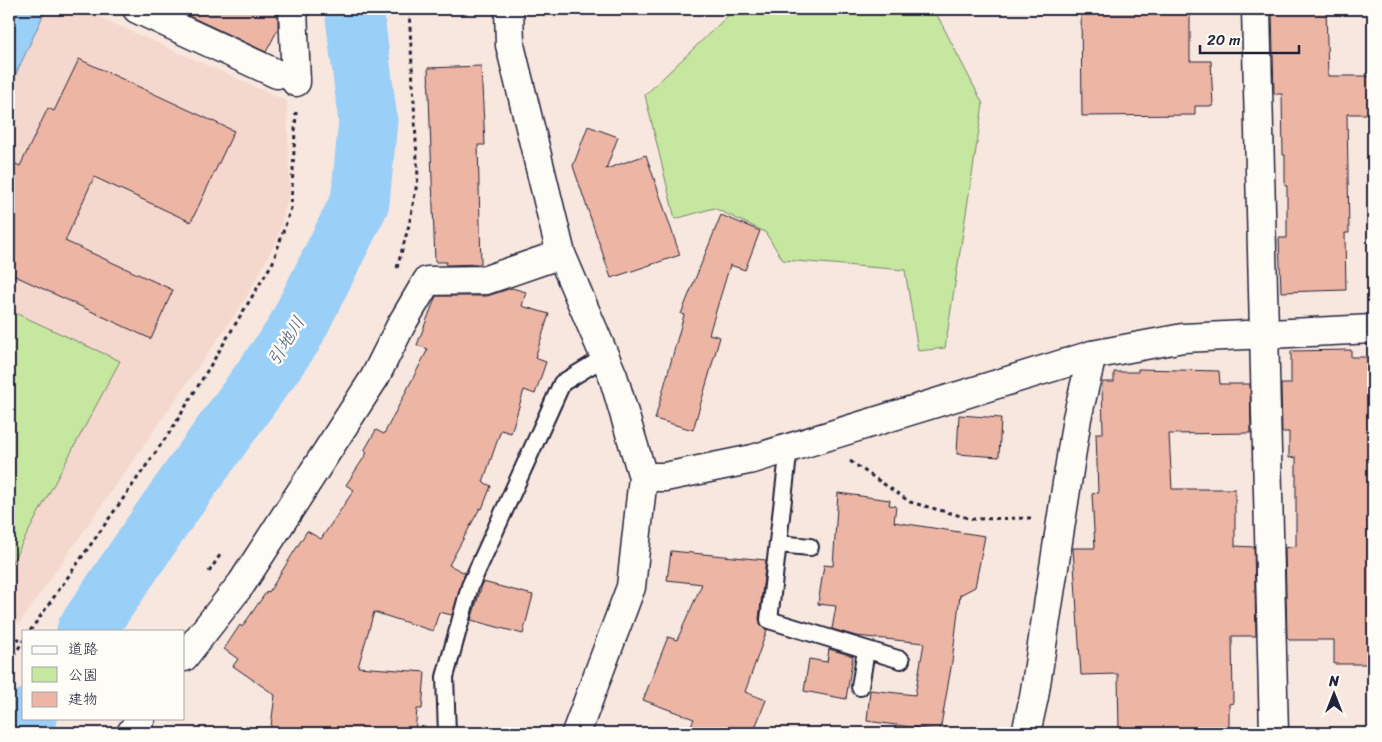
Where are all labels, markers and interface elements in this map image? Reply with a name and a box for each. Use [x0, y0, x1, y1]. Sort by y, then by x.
scale bar [1200, 22, 1298, 54]
text: 20 m [1207, 27, 1241, 53]
water label: 引地川 [258, 310, 314, 372]
legend [22, 630, 185, 720]
text: 道路 [68, 636, 98, 662]
text: 公園 [68, 662, 98, 688]
text: N [1328, 669, 1339, 694]
north arrow [1310, 670, 1360, 720]
text: 建物 [68, 686, 98, 712]

